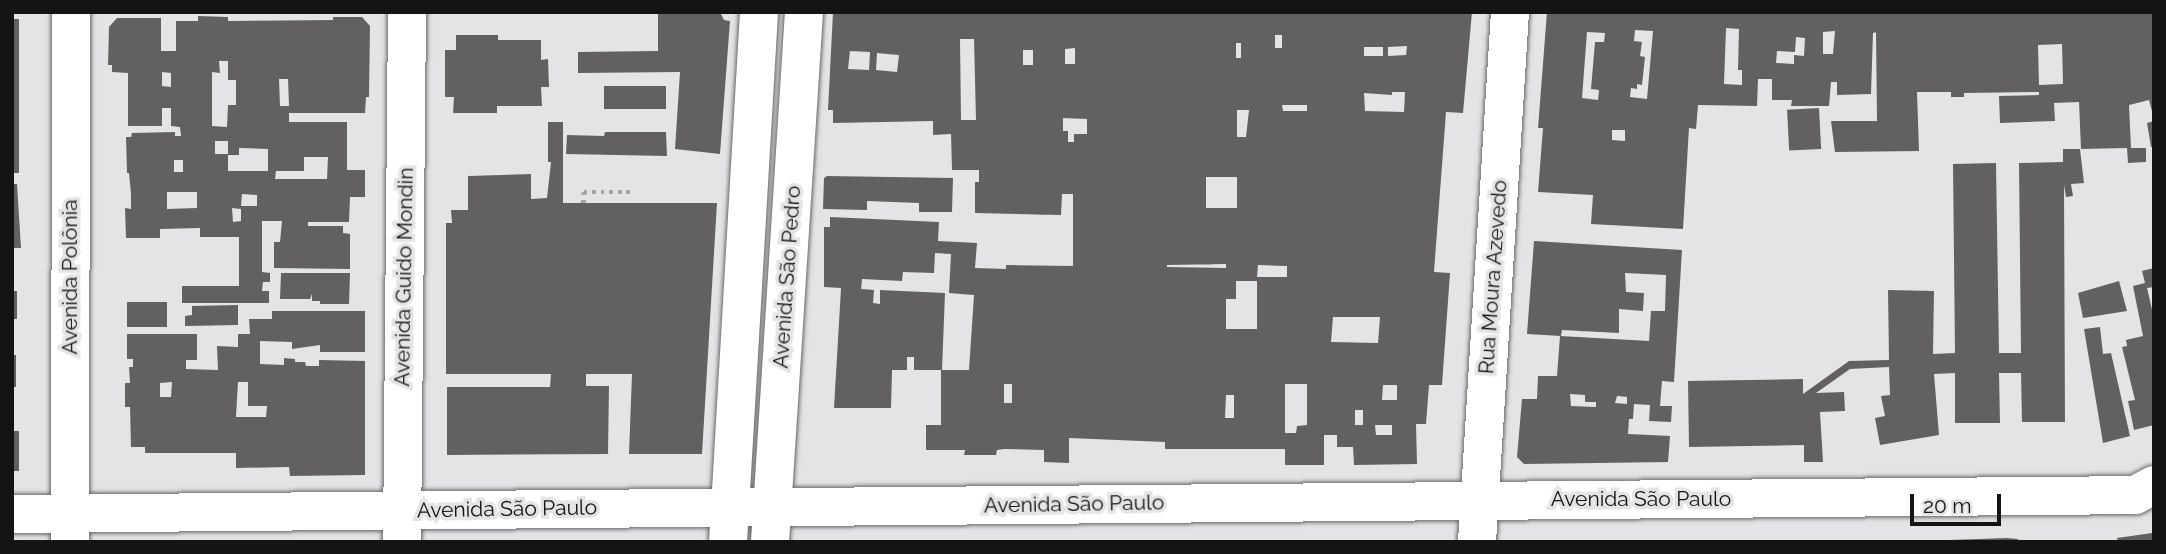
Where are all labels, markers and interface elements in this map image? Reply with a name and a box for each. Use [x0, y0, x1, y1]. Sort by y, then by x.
street label: Avenida Guido Mondin [389, 167, 419, 387]
street label: Rua Moura Azevedo [1474, 179, 1512, 375]
street label: Avenida São Pedro [768, 185, 806, 369]
street label: Avenida Polônia [57, 199, 83, 355]
scale bar [1914, 480, 2005, 524]
street label: Avenida São Paulo [1551, 486, 1731, 512]
street label: Avenida São Paulo [984, 490, 1164, 518]
text: 20 m [1923, 493, 1971, 518]
street label: Avenida São Paulo [417, 495, 597, 523]

